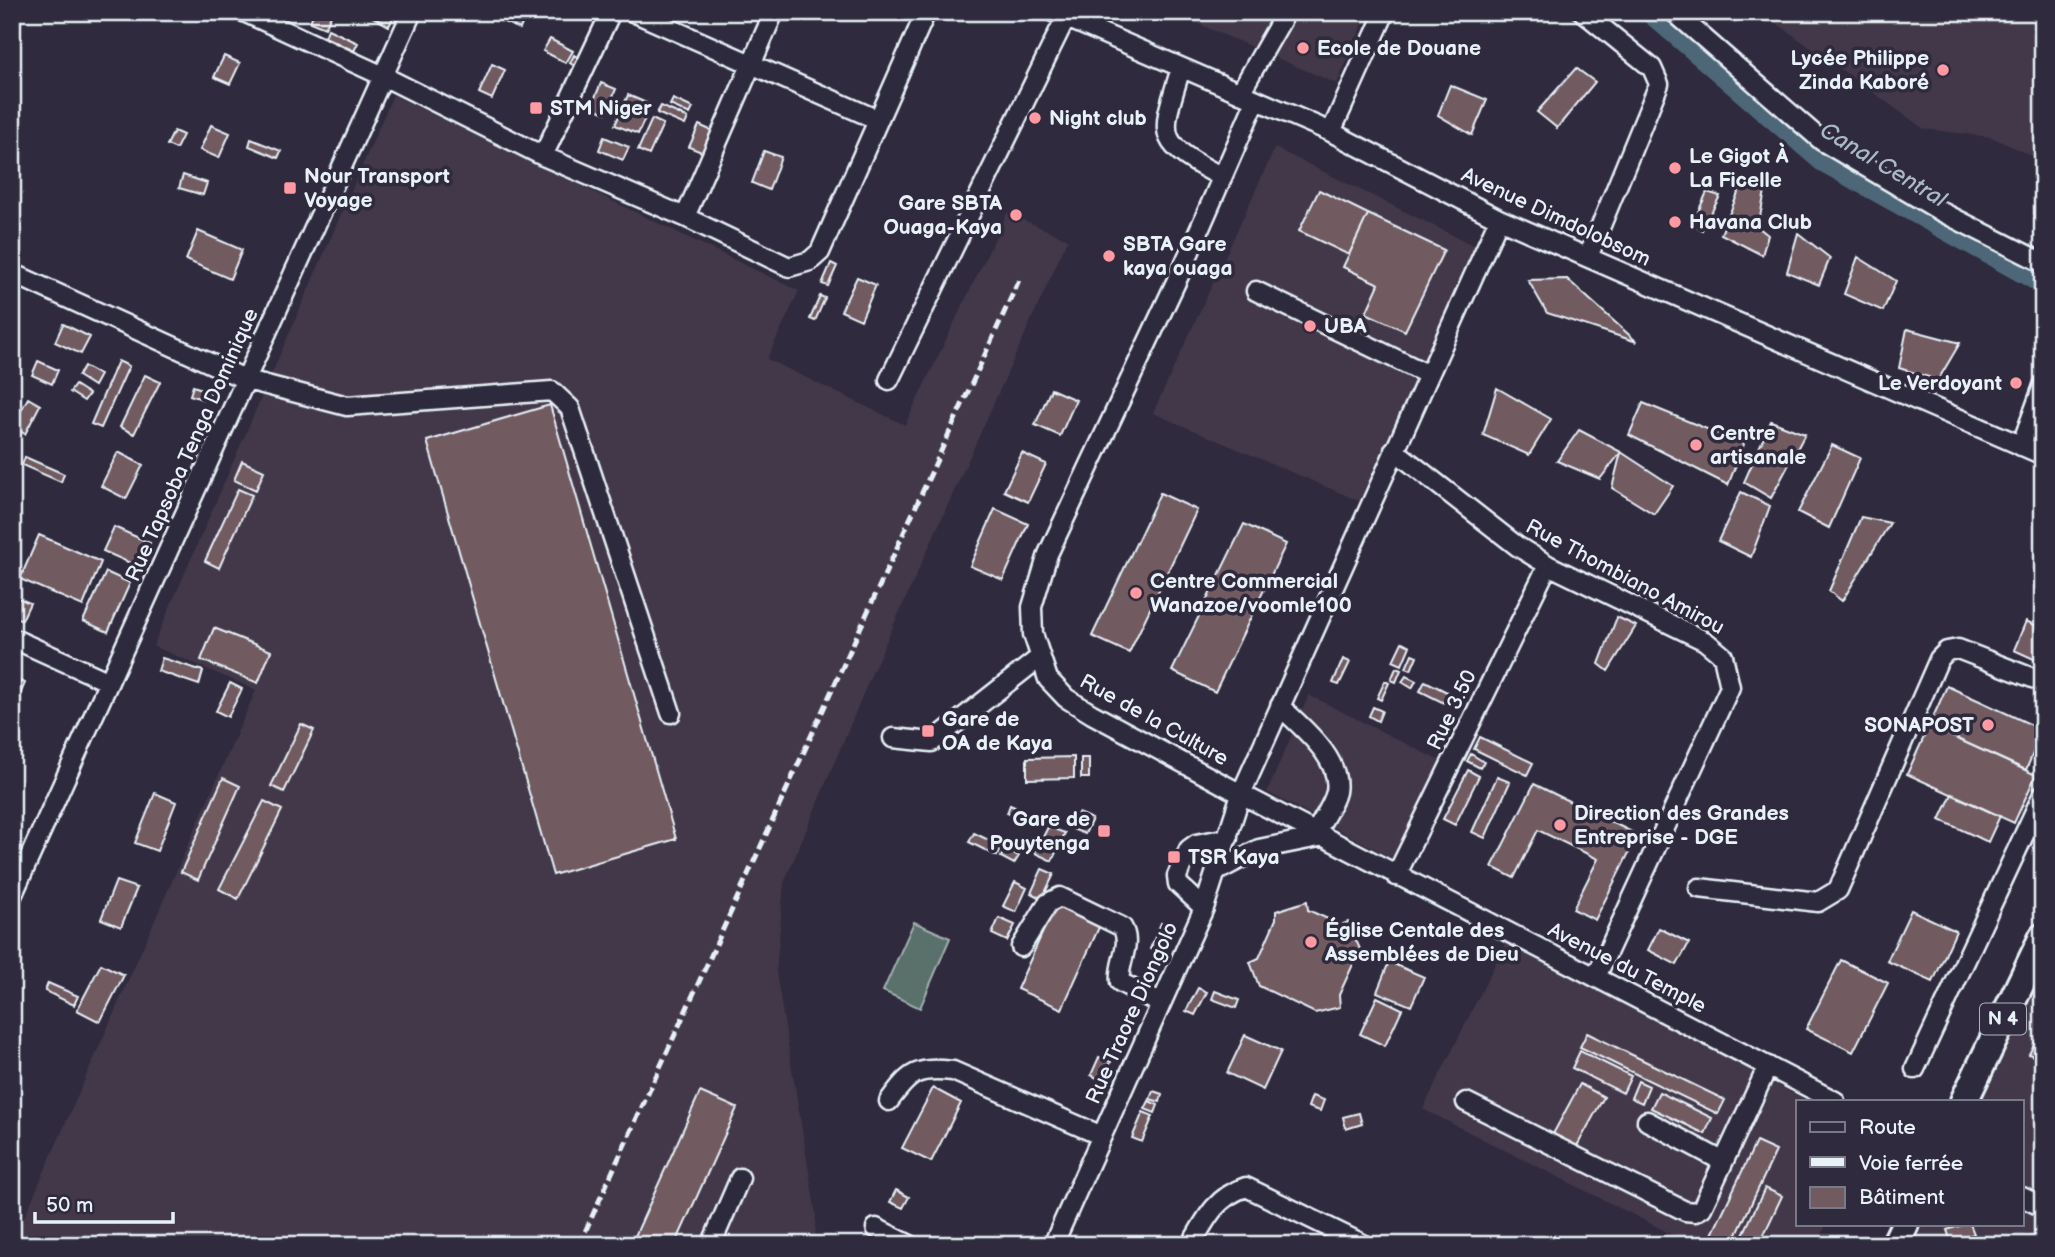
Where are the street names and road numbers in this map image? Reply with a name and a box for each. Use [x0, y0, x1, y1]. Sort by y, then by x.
street label: Avenue Dimdolobsom [1458, 162, 1654, 272]
street label: Rue Tapsoba Tenga Dominique [120, 304, 264, 586]
street label: Rue Thombiano Amirou [1522, 514, 1728, 640]
street label: Rue 3.50 [1422, 666, 1482, 754]
street label: Rue de la Culture [1075, 669, 1233, 771]
street label: Avenue du Temple [1544, 917, 1710, 1019]
street label: Rue Traore Diongolo [1081, 918, 1183, 1108]
road number: N 4 [1980, 1004, 2026, 1035]

